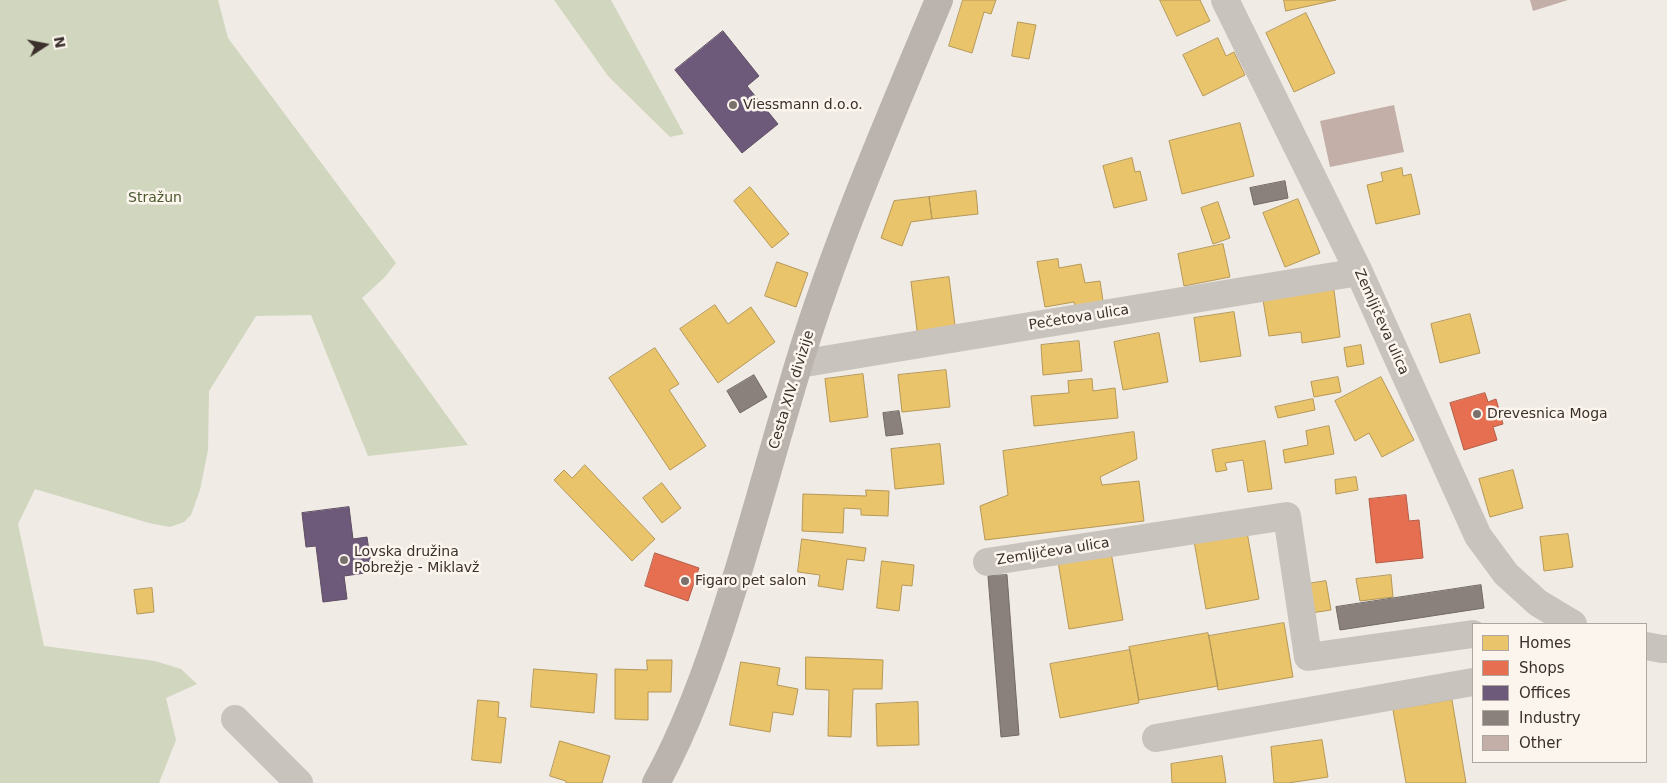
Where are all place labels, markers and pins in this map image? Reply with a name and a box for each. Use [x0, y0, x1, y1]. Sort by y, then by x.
place label: Viessmann d.o.o. [743, 97, 863, 113]
marker: Viessmann d.o.o. [727, 99, 739, 111]
place label: Drevesnica Moga [1487, 406, 1608, 422]
marker: Drevesnica Moga [1471, 408, 1483, 420]
place label: Lovska družina Pobrežje - Miklavž [354, 544, 479, 576]
marker: Lovska družina Pobrežje - Miklavž [338, 554, 350, 566]
place label: Figaro pet salon [695, 573, 806, 589]
marker: Figaro pet salon [679, 575, 691, 587]

